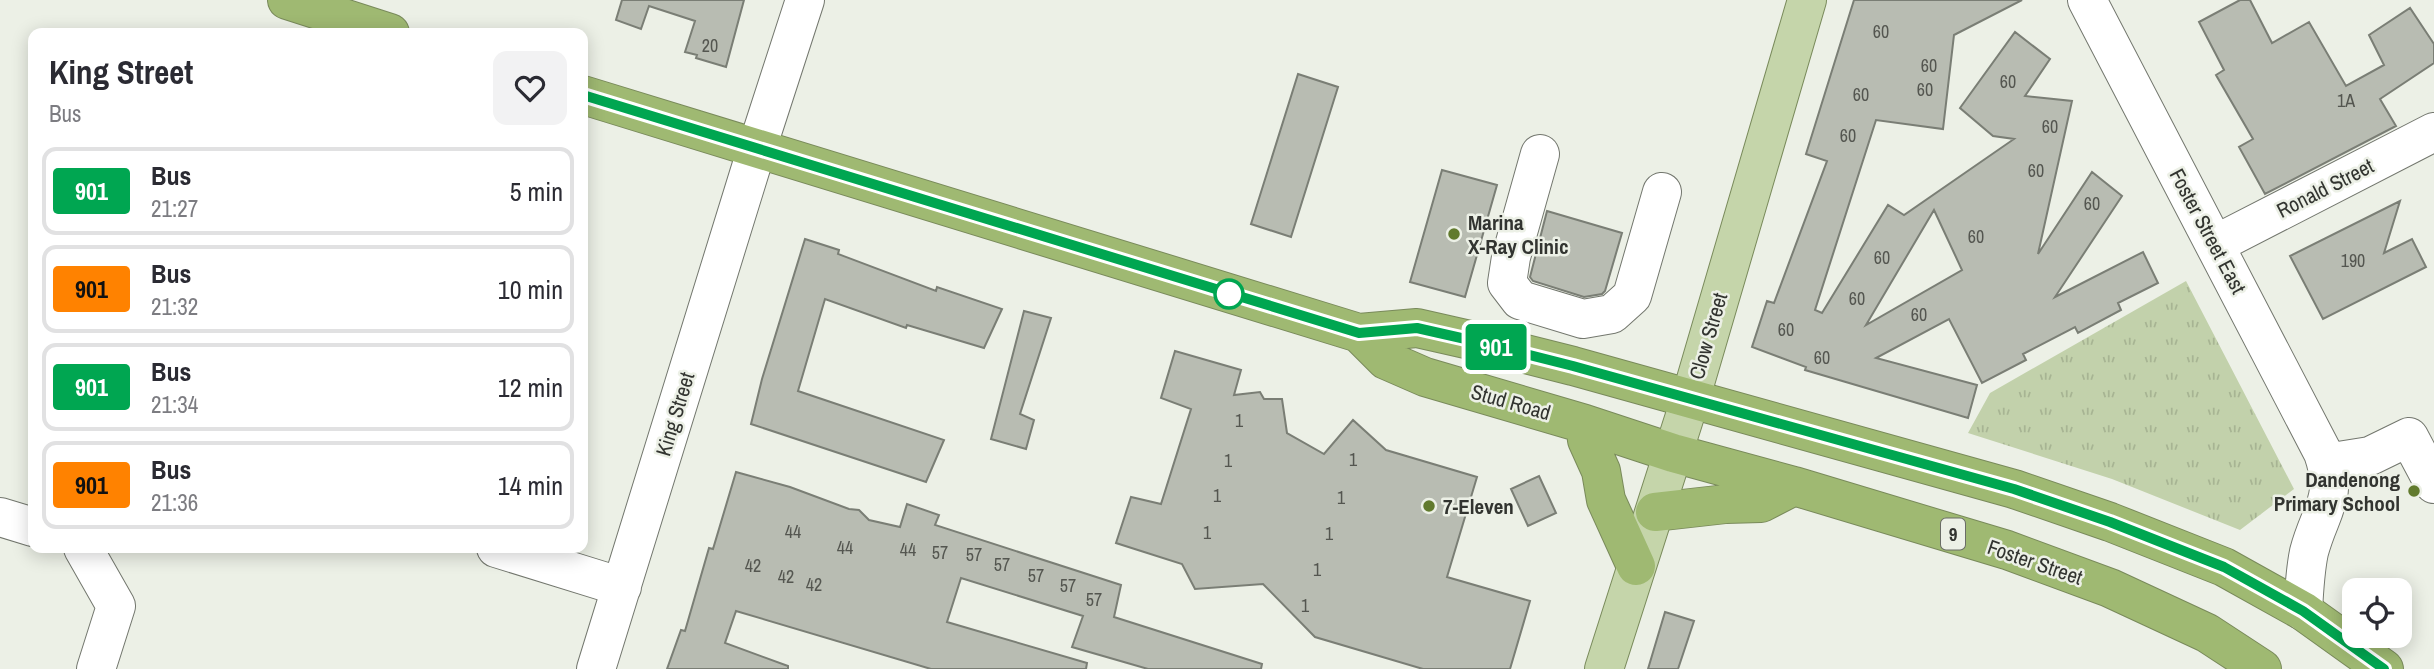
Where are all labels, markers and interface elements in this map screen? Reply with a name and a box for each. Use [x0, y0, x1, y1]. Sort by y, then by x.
house number: 60 [1873, 19, 1889, 44]
house number: 20 [702, 33, 718, 58]
text: King Street [49, 50, 193, 94]
button: heart [493, 51, 567, 125]
house number: 60 [1921, 53, 1937, 78]
house number: 60 [2000, 69, 2016, 94]
house number: 60 [1917, 77, 1933, 102]
house number: 60 [1853, 82, 1869, 107]
house number: 1A [2337, 88, 2355, 113]
text: Bus [49, 98, 82, 129]
house number: 60 [2042, 114, 2058, 139]
house number: 60 [1840, 123, 1856, 148]
street label: Ronald Street [2272, 151, 2379, 225]
text: Bus [151, 158, 191, 193]
house number: 60 [2028, 158, 2044, 183]
street label: Foster Street East [2163, 163, 2253, 299]
text: 5 min [510, 174, 563, 209]
text: 901 [75, 175, 108, 207]
house number: 60 [2084, 191, 2100, 216]
text: 21:27 [151, 193, 198, 224]
place label: Marina X-Ray Clinic [1468, 208, 1569, 261]
house number: 60 [1968, 224, 1984, 249]
marker: Marina X-Ray Clinic [1446, 226, 1462, 242]
house number: 60 [1874, 245, 1890, 270]
house number: 190 [2341, 248, 2365, 273]
text: Bus [151, 256, 191, 291]
text: 10 min [498, 272, 563, 307]
text: 901 [75, 273, 108, 305]
unlabelled marker [1214, 279, 1244, 309]
house number: 60 [1849, 286, 1865, 311]
street label: Clow Street [1682, 289, 1734, 383]
text: 21:32 [151, 291, 198, 322]
house number: 60 [1911, 302, 1927, 327]
house number: 60 [1778, 317, 1794, 342]
line badge: 901 [1456, 324, 1536, 370]
text: 901 [1480, 331, 1512, 363]
house number: 60 [1814, 345, 1830, 370]
text: Bus [151, 354, 191, 389]
street label: King Street [649, 368, 702, 459]
text: 12 min [498, 370, 563, 405]
text: 901 [75, 371, 108, 403]
street label: Stud Road [1468, 377, 1554, 427]
text: 21:34 [151, 389, 198, 420]
house number: 1 [1235, 408, 1244, 433]
house number: 1 [1349, 447, 1358, 472]
house number: 1 [1224, 448, 1233, 473]
text: Bus [151, 452, 191, 487]
place label: Dandenong Primary School [2274, 465, 2400, 518]
text: 14 min [498, 468, 563, 503]
text: 901 [75, 469, 108, 501]
house number: 1 [1213, 483, 1222, 508]
marker: Dandenong Primary School [2406, 483, 2422, 499]
house number: 1 [1337, 485, 1346, 510]
text: 21:36 [151, 487, 198, 518]
place label: 7-Eleven [1443, 492, 1514, 521]
marker: 7-Eleven [1421, 498, 1437, 514]
house number: 44 [785, 519, 801, 544]
road number: 9 [1941, 519, 1965, 550]
house number: 1 [1203, 520, 1212, 545]
house number: 1 [1325, 521, 1334, 546]
street label: Foster Street [1984, 532, 2087, 592]
house number: 44 [837, 535, 853, 560]
house number: 44 [900, 537, 916, 562]
house number: 57 [932, 540, 948, 565]
house number: 57 [966, 542, 982, 567]
house number: 57 [994, 552, 1010, 577]
house number: 42 [745, 553, 761, 578]
house number: 1 [1313, 557, 1322, 582]
house number: 57 [1028, 563, 1044, 588]
house number: 42 [778, 564, 794, 589]
house number: 42 [806, 572, 822, 597]
house number: 57 [1060, 573, 1076, 598]
map controls [2342, 578, 2412, 648]
button: locate [2342, 578, 2412, 648]
house number: 57 [1086, 587, 1102, 612]
house number: 1 [1301, 593, 1310, 618]

